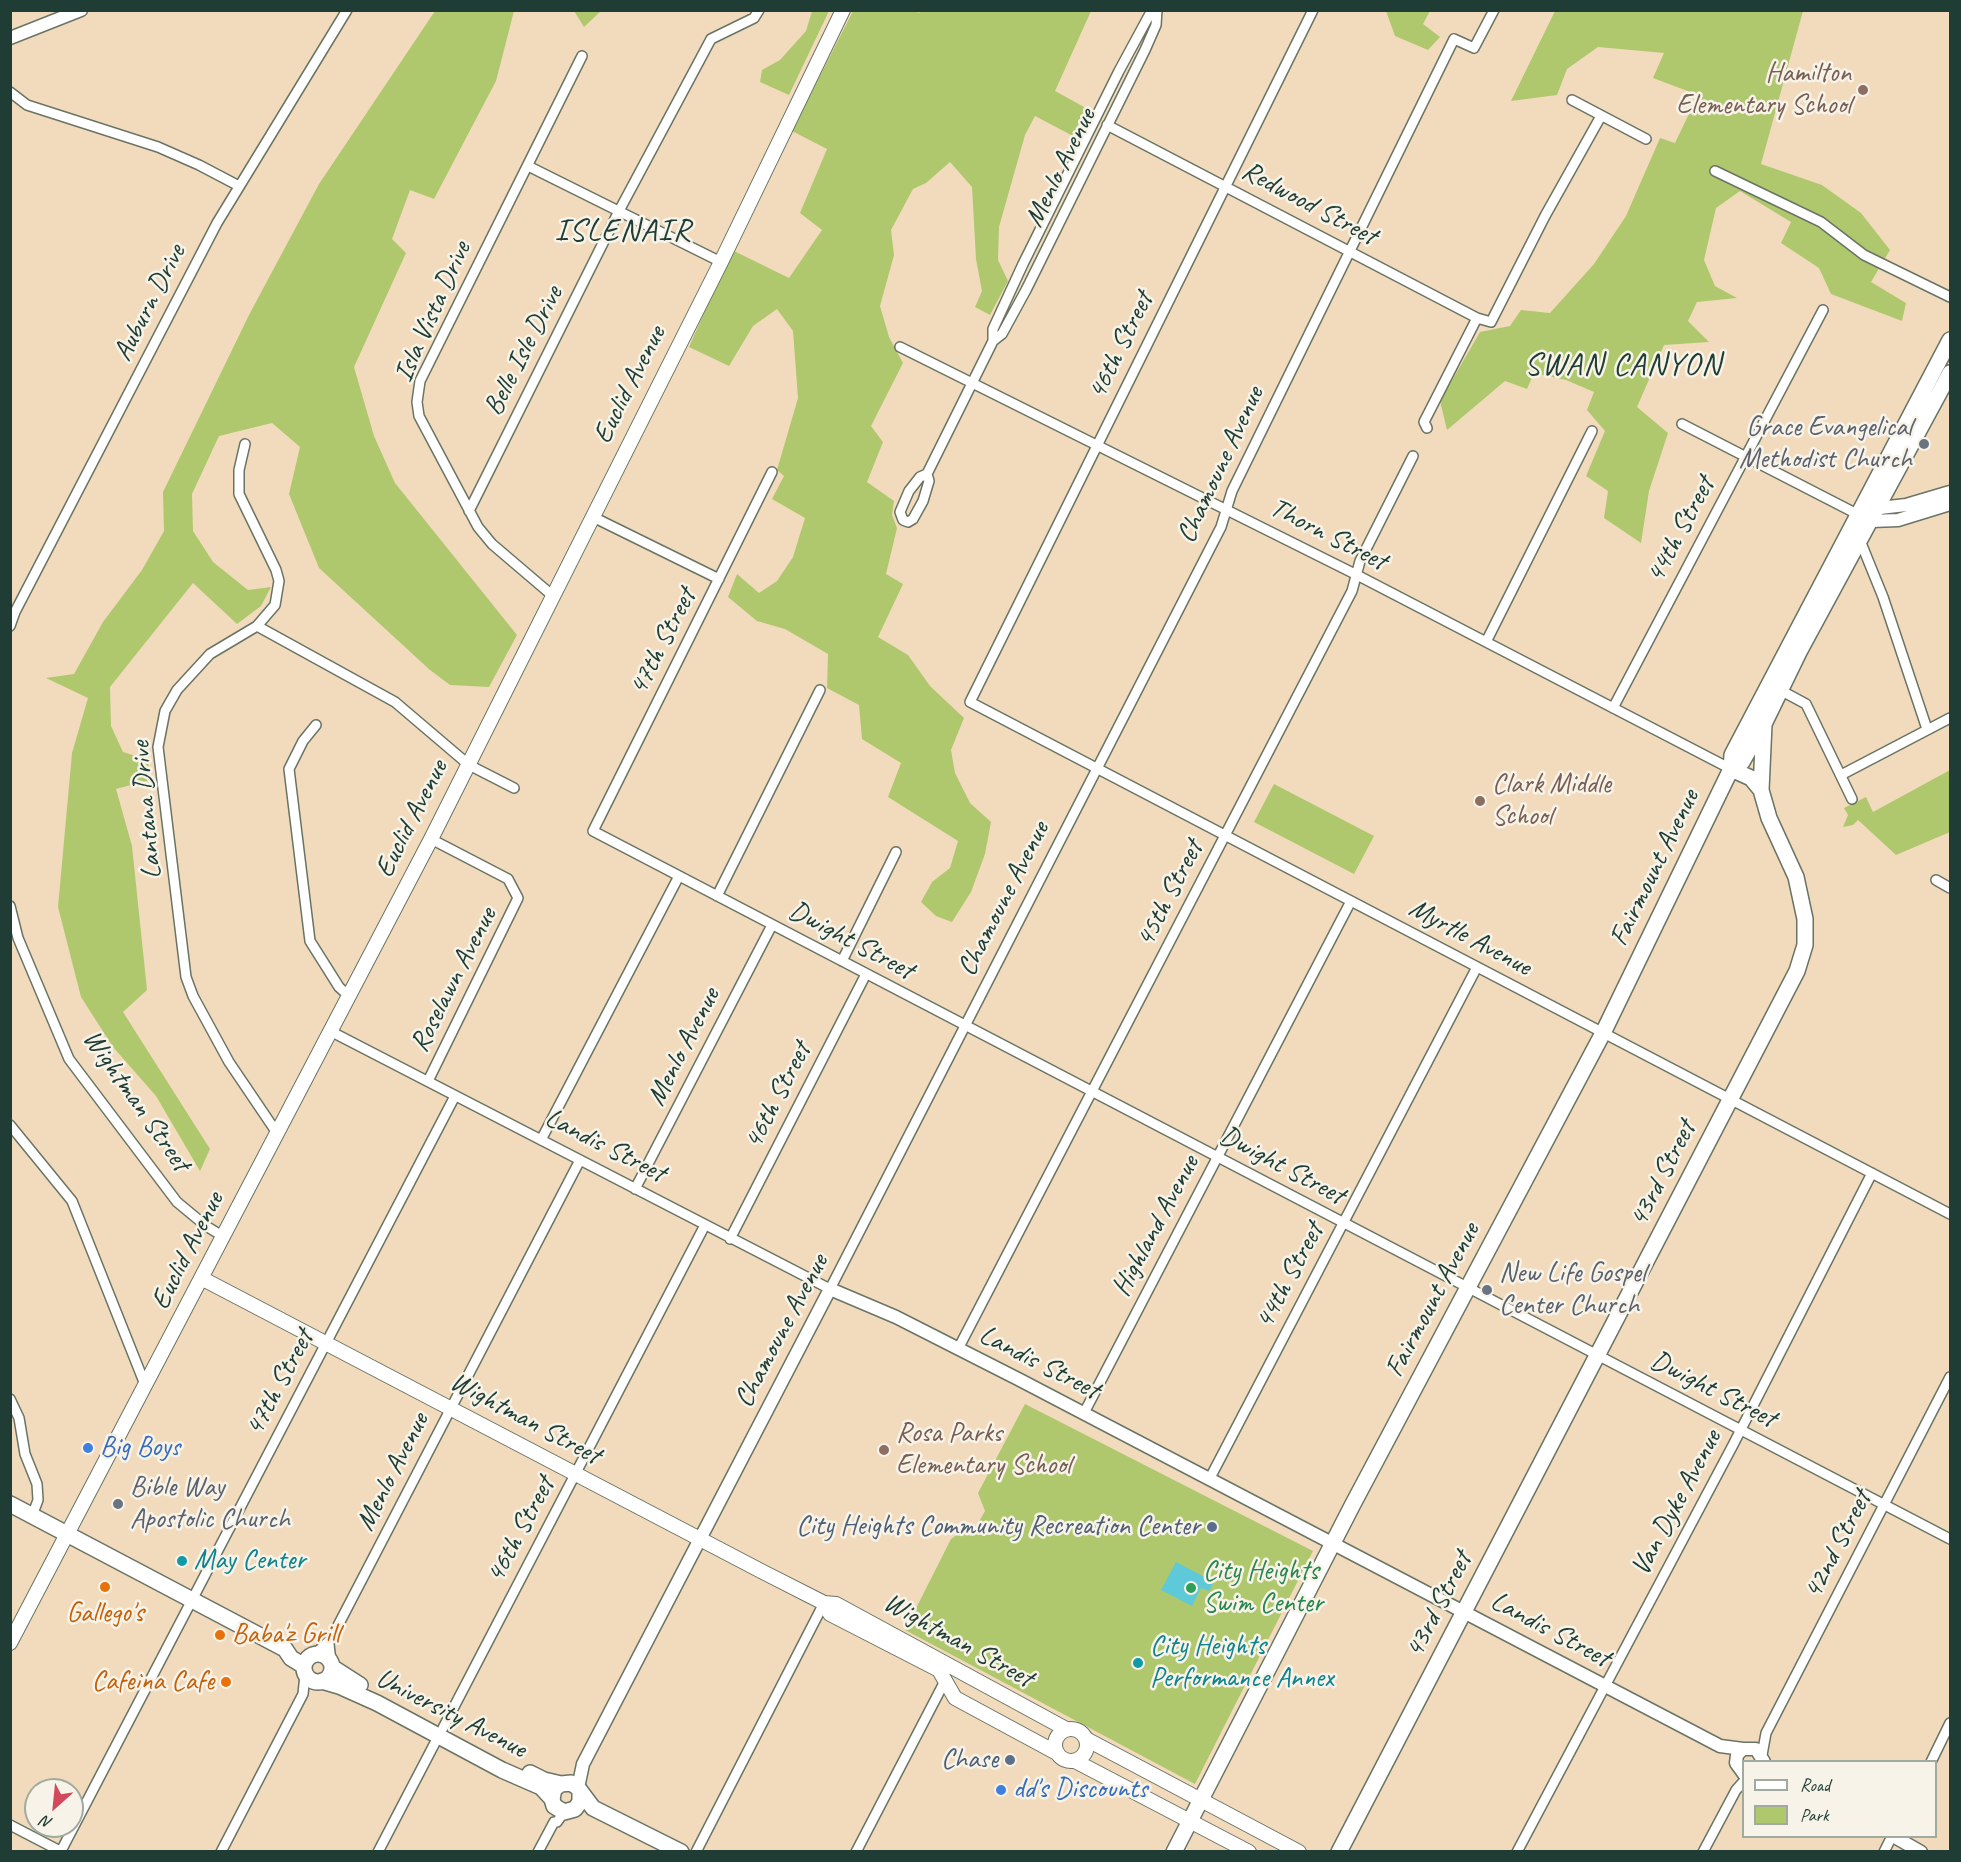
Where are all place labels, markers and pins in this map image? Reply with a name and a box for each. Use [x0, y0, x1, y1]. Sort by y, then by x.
place label: Hamilton Elementary School [1676, 57, 1851, 123]
marker: Hamilton Elementary School [1856, 83, 1870, 97]
place label: Grace Evangelical Methodist Church [1739, 411, 1912, 477]
marker: Grace Evangelical Methodist Church [1917, 437, 1931, 451]
place label: Clark Middle School [1492, 768, 1611, 834]
marker: Clark Middle School [1473, 794, 1487, 808]
place label: New Life Gospel Center Church [1499, 1257, 1646, 1323]
marker: New Life Gospel Center Church [1480, 1283, 1494, 1297]
place label: Rosa Parks Elementary School [896, 1417, 1071, 1483]
place label: Big Boys [100, 1431, 180, 1465]
marker: Big Boys [81, 1441, 95, 1455]
marker: Rosa Parks Elementary School [877, 1443, 891, 1457]
place label: Bible Way Apostolic Church [130, 1471, 290, 1537]
marker: Bible Way Apostolic Church [111, 1497, 125, 1511]
place label: City Heights Community Recreation Center [796, 1510, 1200, 1544]
marker: City Heights Community Recreation Center [1205, 1520, 1219, 1534]
place label: May Center [194, 1544, 306, 1578]
marker: May Center [175, 1554, 189, 1568]
place label: City Heights Swim Center [1203, 1555, 1323, 1621]
marker: Gallego's [98, 1580, 112, 1594]
marker: City Heights Swim Center [1184, 1581, 1198, 1595]
place label: Gallego's [66, 1597, 144, 1631]
place label: Baba'z Grill [232, 1618, 340, 1652]
marker: Baba'z Grill [213, 1628, 227, 1642]
place label: City Heights Performance Annex [1150, 1630, 1333, 1696]
marker: City Heights Performance Annex [1131, 1656, 1145, 1670]
place label: Cafeina Cafe [92, 1665, 214, 1699]
marker: Cafeina Cafe [219, 1675, 233, 1689]
place label: Chase [941, 1743, 998, 1777]
marker: Chase [1003, 1753, 1017, 1767]
place label: dd's Discounts [1013, 1773, 1147, 1807]
marker: dd's Discounts [994, 1783, 1008, 1797]

